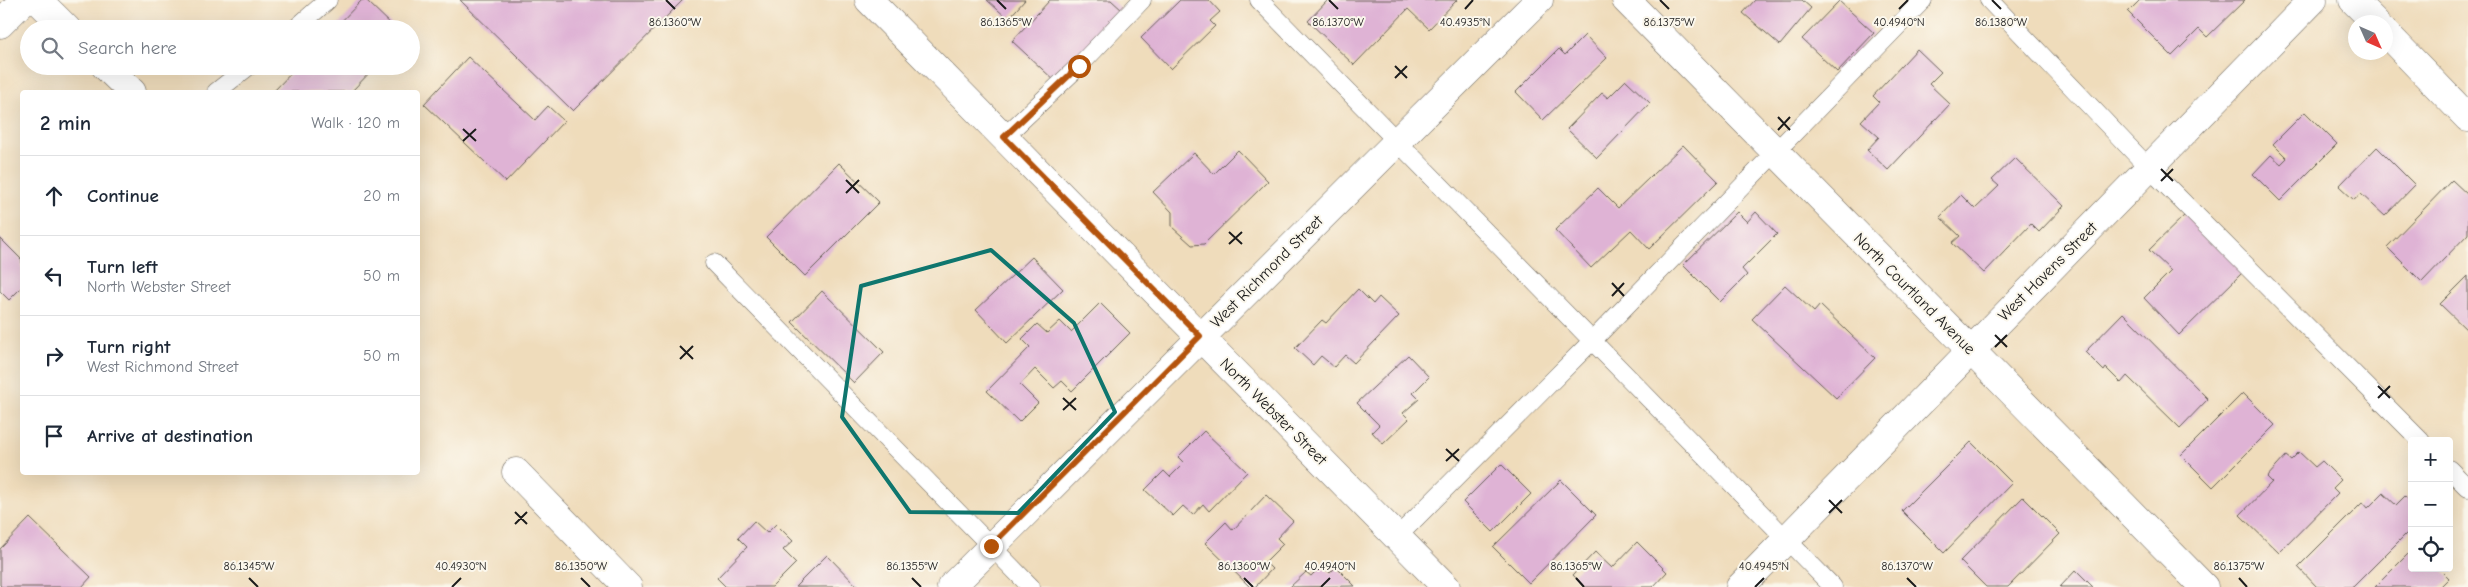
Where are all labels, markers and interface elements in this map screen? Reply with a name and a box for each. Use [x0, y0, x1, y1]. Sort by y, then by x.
text: 86.1360°W [649, 15, 702, 29]
text: 86.1365°W [980, 15, 1032, 29]
text: 86.1370°W [1312, 15, 1364, 29]
text: 40.4935°N [1440, 15, 1490, 29]
text: 86.1375°W [1644, 15, 1695, 29]
text: 40.4940°N [1873, 15, 1925, 29]
text: 86.1380°W [1975, 15, 2028, 29]
north arrow [2348, 15, 2393, 60]
search box [20, 20, 420, 75]
icon: search [38, 34, 66, 62]
text: Search here [78, 37, 177, 59]
route start [1068, 55, 1091, 78]
text: 2 min [40, 111, 91, 135]
text: Walk · 120 m [311, 114, 400, 132]
icon: ahead [40, 182, 68, 210]
text: Continue [87, 185, 159, 207]
text: 20 m [363, 187, 400, 205]
street label: West Richmond Street [1207, 212, 1327, 332]
street label: West Havens Street [1994, 218, 2101, 325]
street label: North Courtland Avenue [1850, 229, 1979, 358]
text: Turn left [87, 256, 158, 278]
icon: left [40, 262, 68, 290]
text: 50 m [363, 267, 400, 285]
text: North Webster Street [87, 278, 231, 296]
text: Turn right [87, 336, 171, 358]
icon: right [40, 342, 68, 370]
text: 50 m [363, 347, 400, 365]
street label: North Webster Street [1216, 355, 1331, 469]
text: West Richmond Street [87, 358, 238, 376]
icon: arrive [40, 422, 68, 450]
text: Arrive at destination [87, 425, 253, 447]
map controls [2408, 437, 2453, 572]
button: + [2408, 437, 2453, 482]
button: − [2408, 482, 2453, 527]
button: locate [2408, 527, 2453, 572]
route end [980, 535, 1003, 558]
text: 86.1345°W [223, 559, 275, 573]
text: 40.4930°N [435, 559, 487, 573]
text: 86.1350°W [555, 559, 608, 573]
text: 86.1355°W [886, 559, 938, 573]
text: 86.1360°W [1218, 559, 1271, 573]
text: 40.4940°N [1304, 559, 1356, 573]
text: 86.1365°W [1550, 559, 1602, 573]
text: 40.4945°N [1739, 559, 1789, 573]
text: 86.1370°W [1881, 559, 1933, 573]
text: 86.1375°W [2214, 559, 2265, 573]

